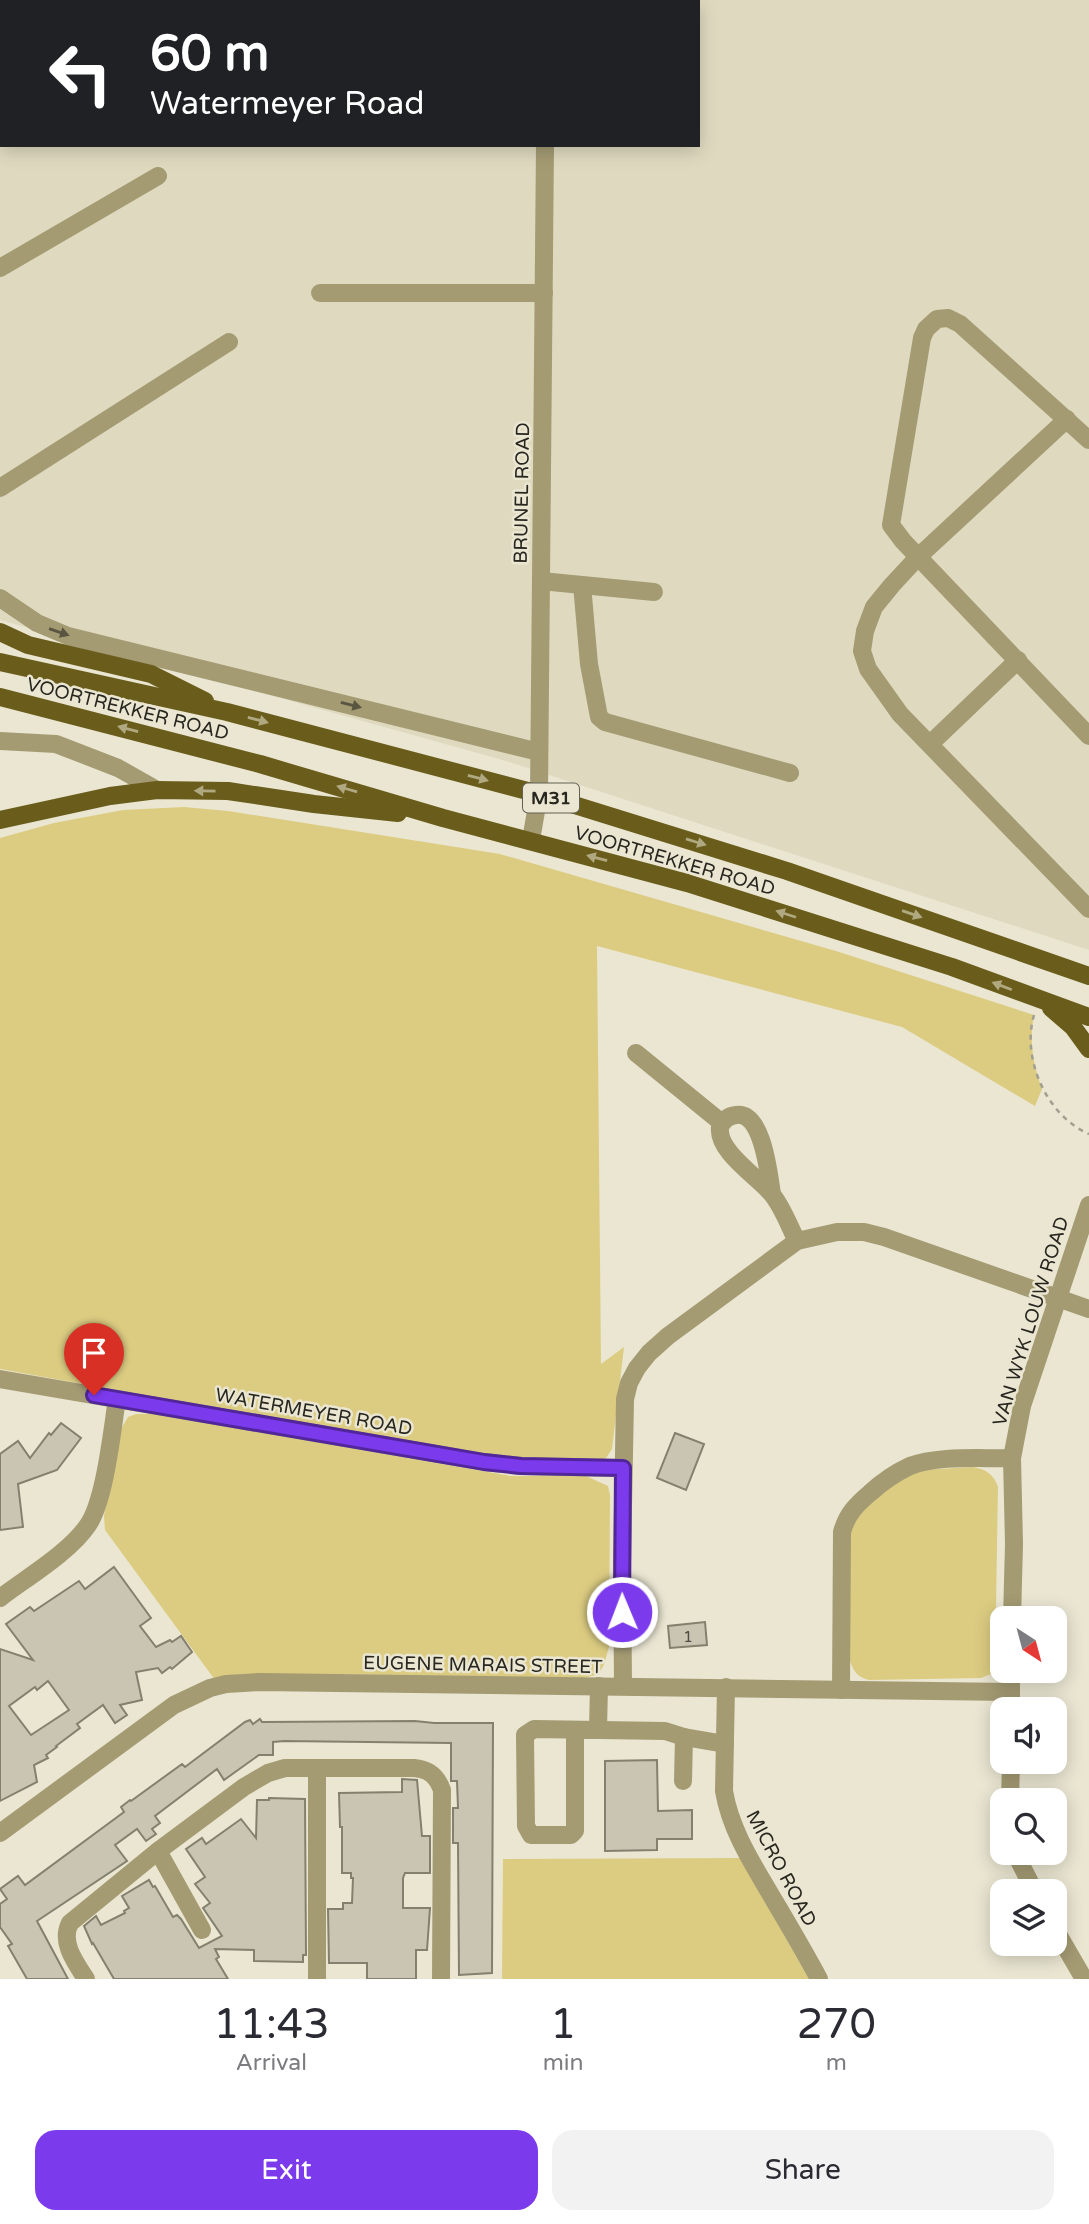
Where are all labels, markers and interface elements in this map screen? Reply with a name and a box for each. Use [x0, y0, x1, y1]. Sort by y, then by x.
text: 60 m [150, 25, 269, 84]
icon: left [35, 28, 126, 119]
text: Watermeyer Road [150, 85, 424, 123]
street label: BRUNEL ROAD [510, 422, 534, 564]
one-way arrow [48, 627, 69, 638]
street label: VOORTREKKER ROAD [24, 673, 231, 745]
one-way arrow [340, 700, 362, 711]
one-way arrow [247, 715, 269, 726]
one-way arrow [117, 724, 138, 734]
one-way arrow [467, 773, 489, 784]
one-way arrow [337, 784, 358, 794]
road number: M31 [523, 784, 579, 812]
one-way arrow [194, 785, 216, 796]
street label: VOORTREKKER ROAD [572, 822, 778, 900]
one-way arrow [685, 838, 706, 848]
one-way arrow [587, 853, 608, 863]
one-way arrow [775, 908, 796, 919]
one-way arrow [901, 909, 922, 920]
one-way arrow [991, 980, 1012, 991]
street label: VAN WYK LOUW ROAD [989, 1214, 1073, 1429]
pin [64, 1323, 124, 1395]
icon: arrive [75, 1334, 113, 1372]
street label: WATERMEYER ROAD [214, 1384, 414, 1440]
position arrow [585, 1575, 659, 1649]
north arrow [990, 1606, 1068, 1684]
map controls [990, 1606, 1067, 1956]
house number: 1 [683, 1627, 693, 1647]
street label: EUGENE MARAIS STREET [363, 1652, 603, 1678]
button: sound [990, 1697, 1067, 1774]
button: search [990, 1788, 1067, 1865]
street label: MICRO ROAD [741, 1807, 821, 1930]
button: layers [990, 1879, 1067, 1956]
text: 11:43 [213, 1999, 330, 2050]
text: 1 [550, 1999, 576, 2050]
text: 270 [797, 1999, 876, 2050]
text: Arrival [236, 2049, 307, 2077]
text: min [543, 2049, 584, 2077]
text: m [826, 2049, 847, 2077]
button: Exit [35, 2130, 538, 2210]
button: Share [552, 2130, 1054, 2210]

